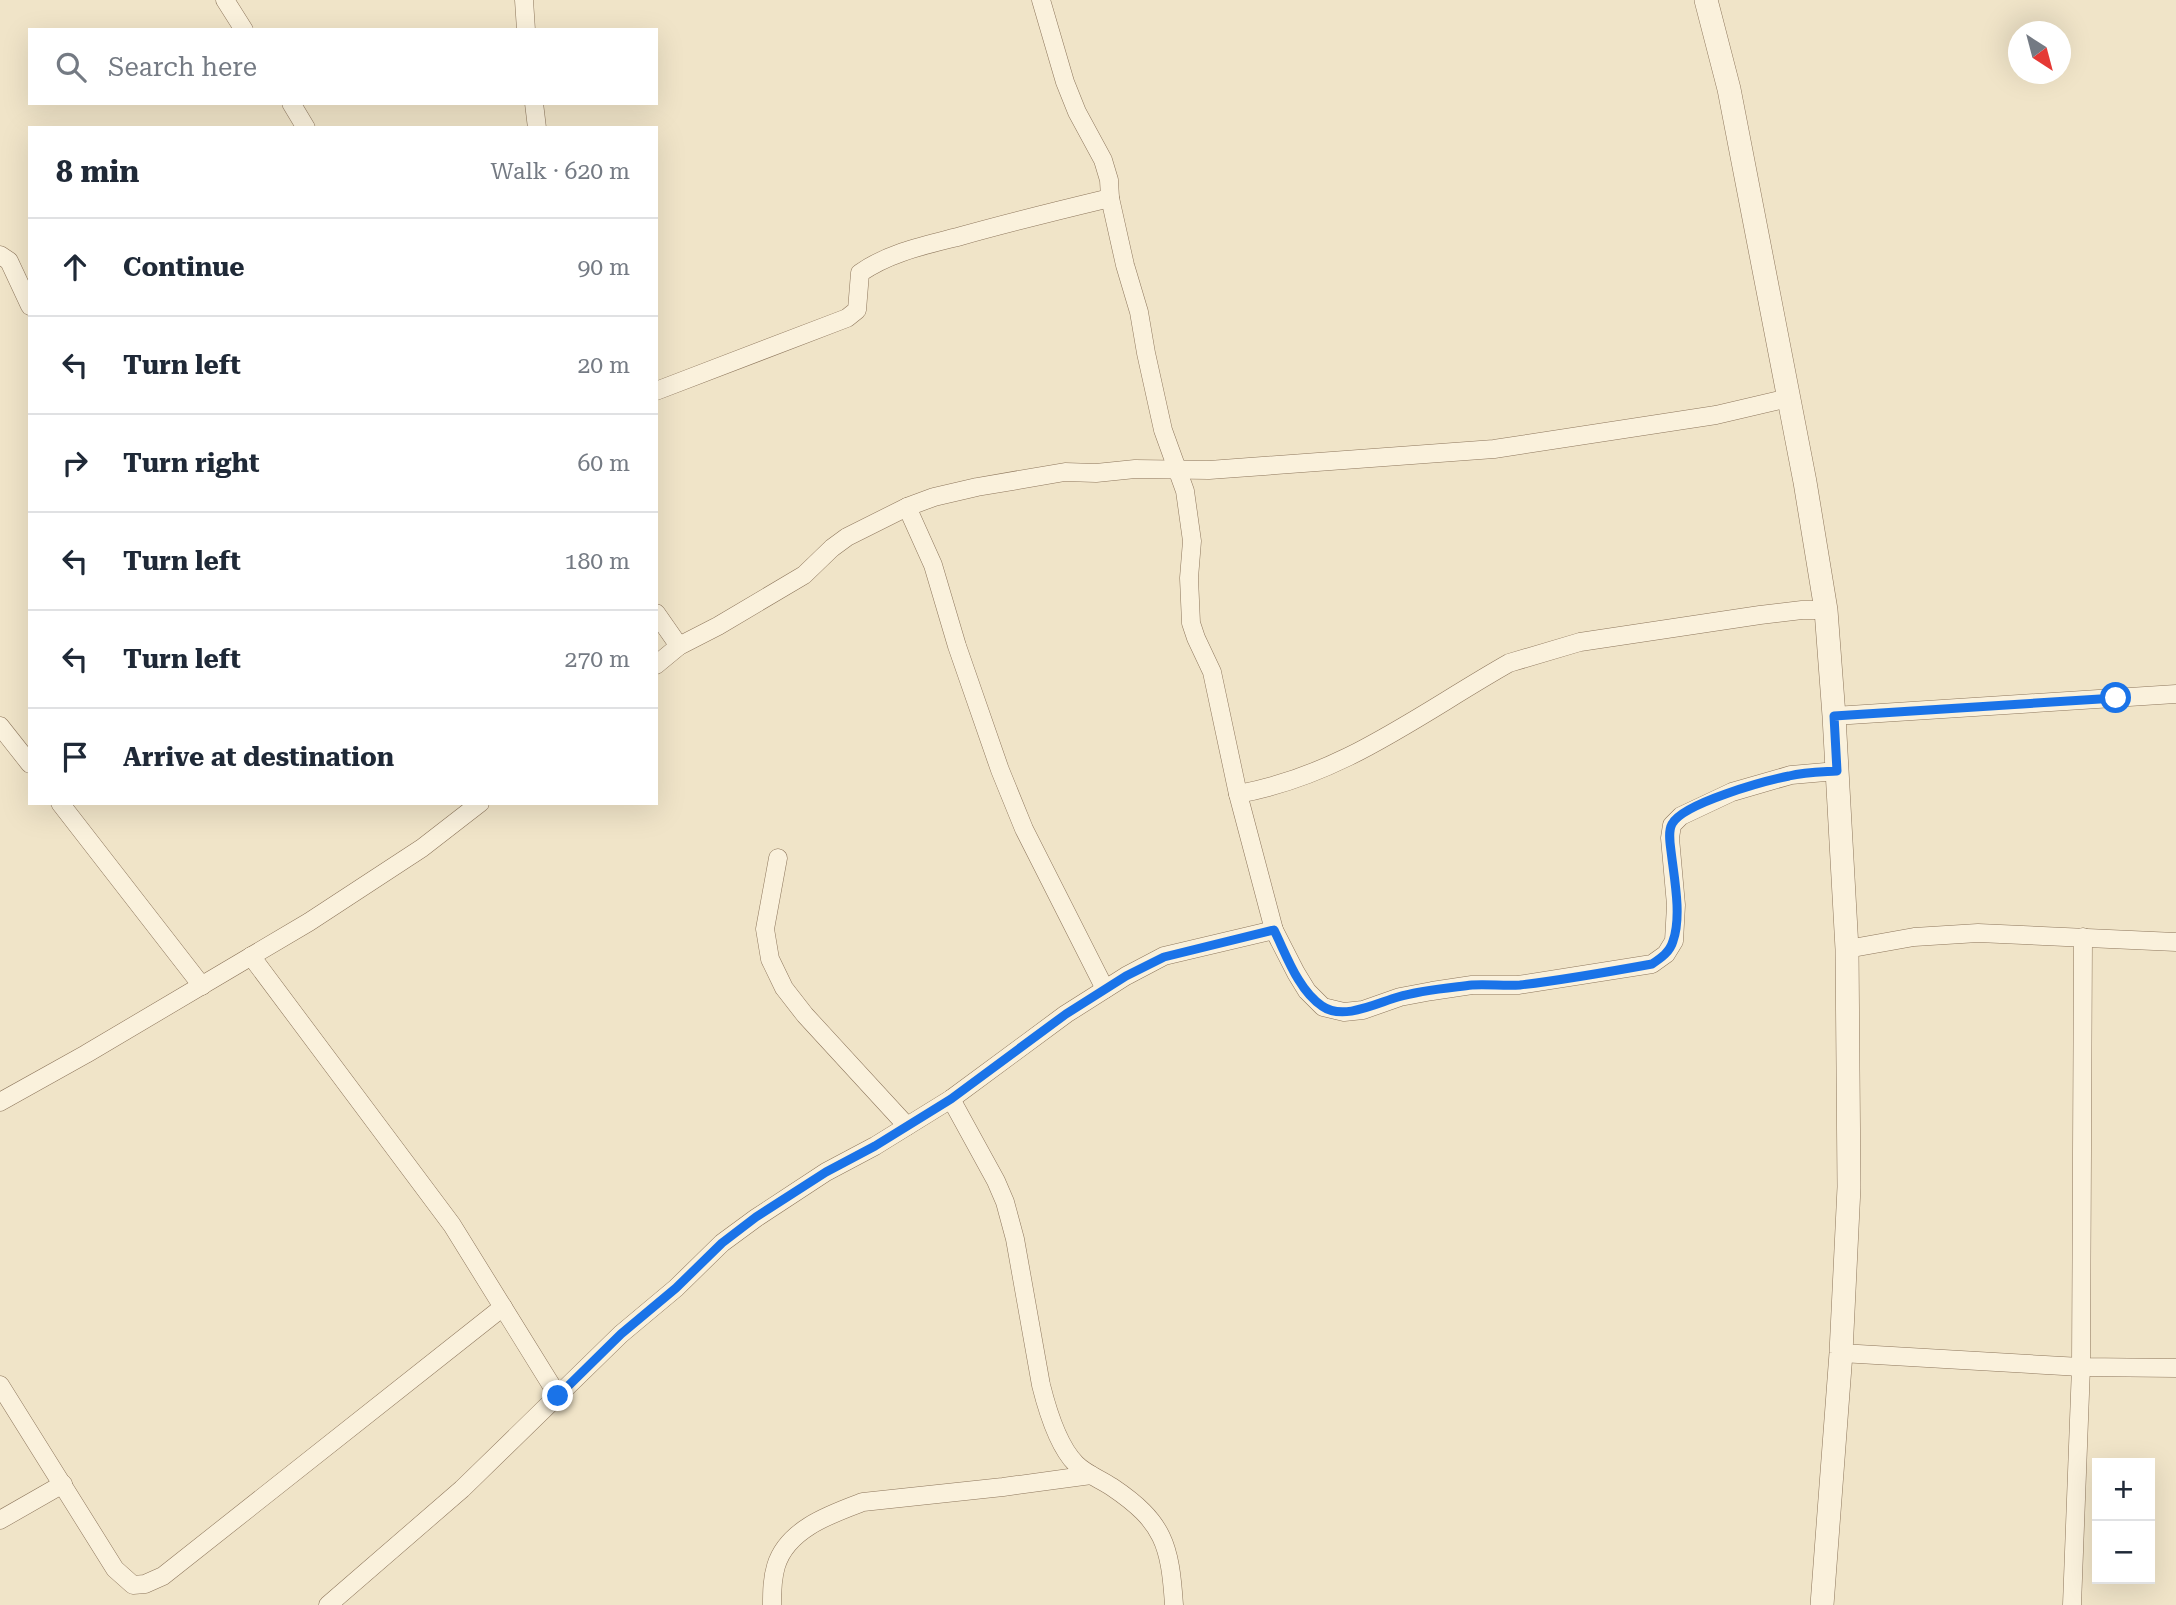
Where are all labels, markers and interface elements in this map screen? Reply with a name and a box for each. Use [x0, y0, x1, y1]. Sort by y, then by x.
north arrow [2008, 21, 2071, 84]
search box [28, 28, 658, 105]
icon: search [52, 48, 90, 86]
text: Search here [108, 52, 257, 82]
text: 8 min [56, 154, 139, 189]
text: Walk · 620 m [491, 158, 630, 185]
icon: ahead [56, 248, 94, 286]
text: Continue [123, 252, 245, 282]
text: 90 m [577, 254, 630, 281]
icon: left [56, 346, 94, 384]
text: Turn left [123, 350, 241, 380]
text: 20 m [577, 352, 630, 379]
icon: right [56, 444, 94, 482]
text: Turn right [123, 448, 259, 478]
text: 60 m [577, 450, 630, 477]
icon: left [56, 542, 94, 580]
text: Turn left [123, 546, 241, 576]
text: 180 m [565, 548, 630, 575]
icon: left [56, 640, 94, 678]
text: Turn left [123, 644, 241, 674]
text: 270 m [565, 646, 630, 673]
route start [2100, 682, 2131, 713]
icon: arrive [56, 738, 94, 776]
text: Arrive at destination [123, 742, 394, 772]
route end [542, 1380, 573, 1411]
map controls [2092, 1458, 2155, 1584]
button: + [2092, 1458, 2155, 1521]
button: − [2092, 1521, 2155, 1584]

